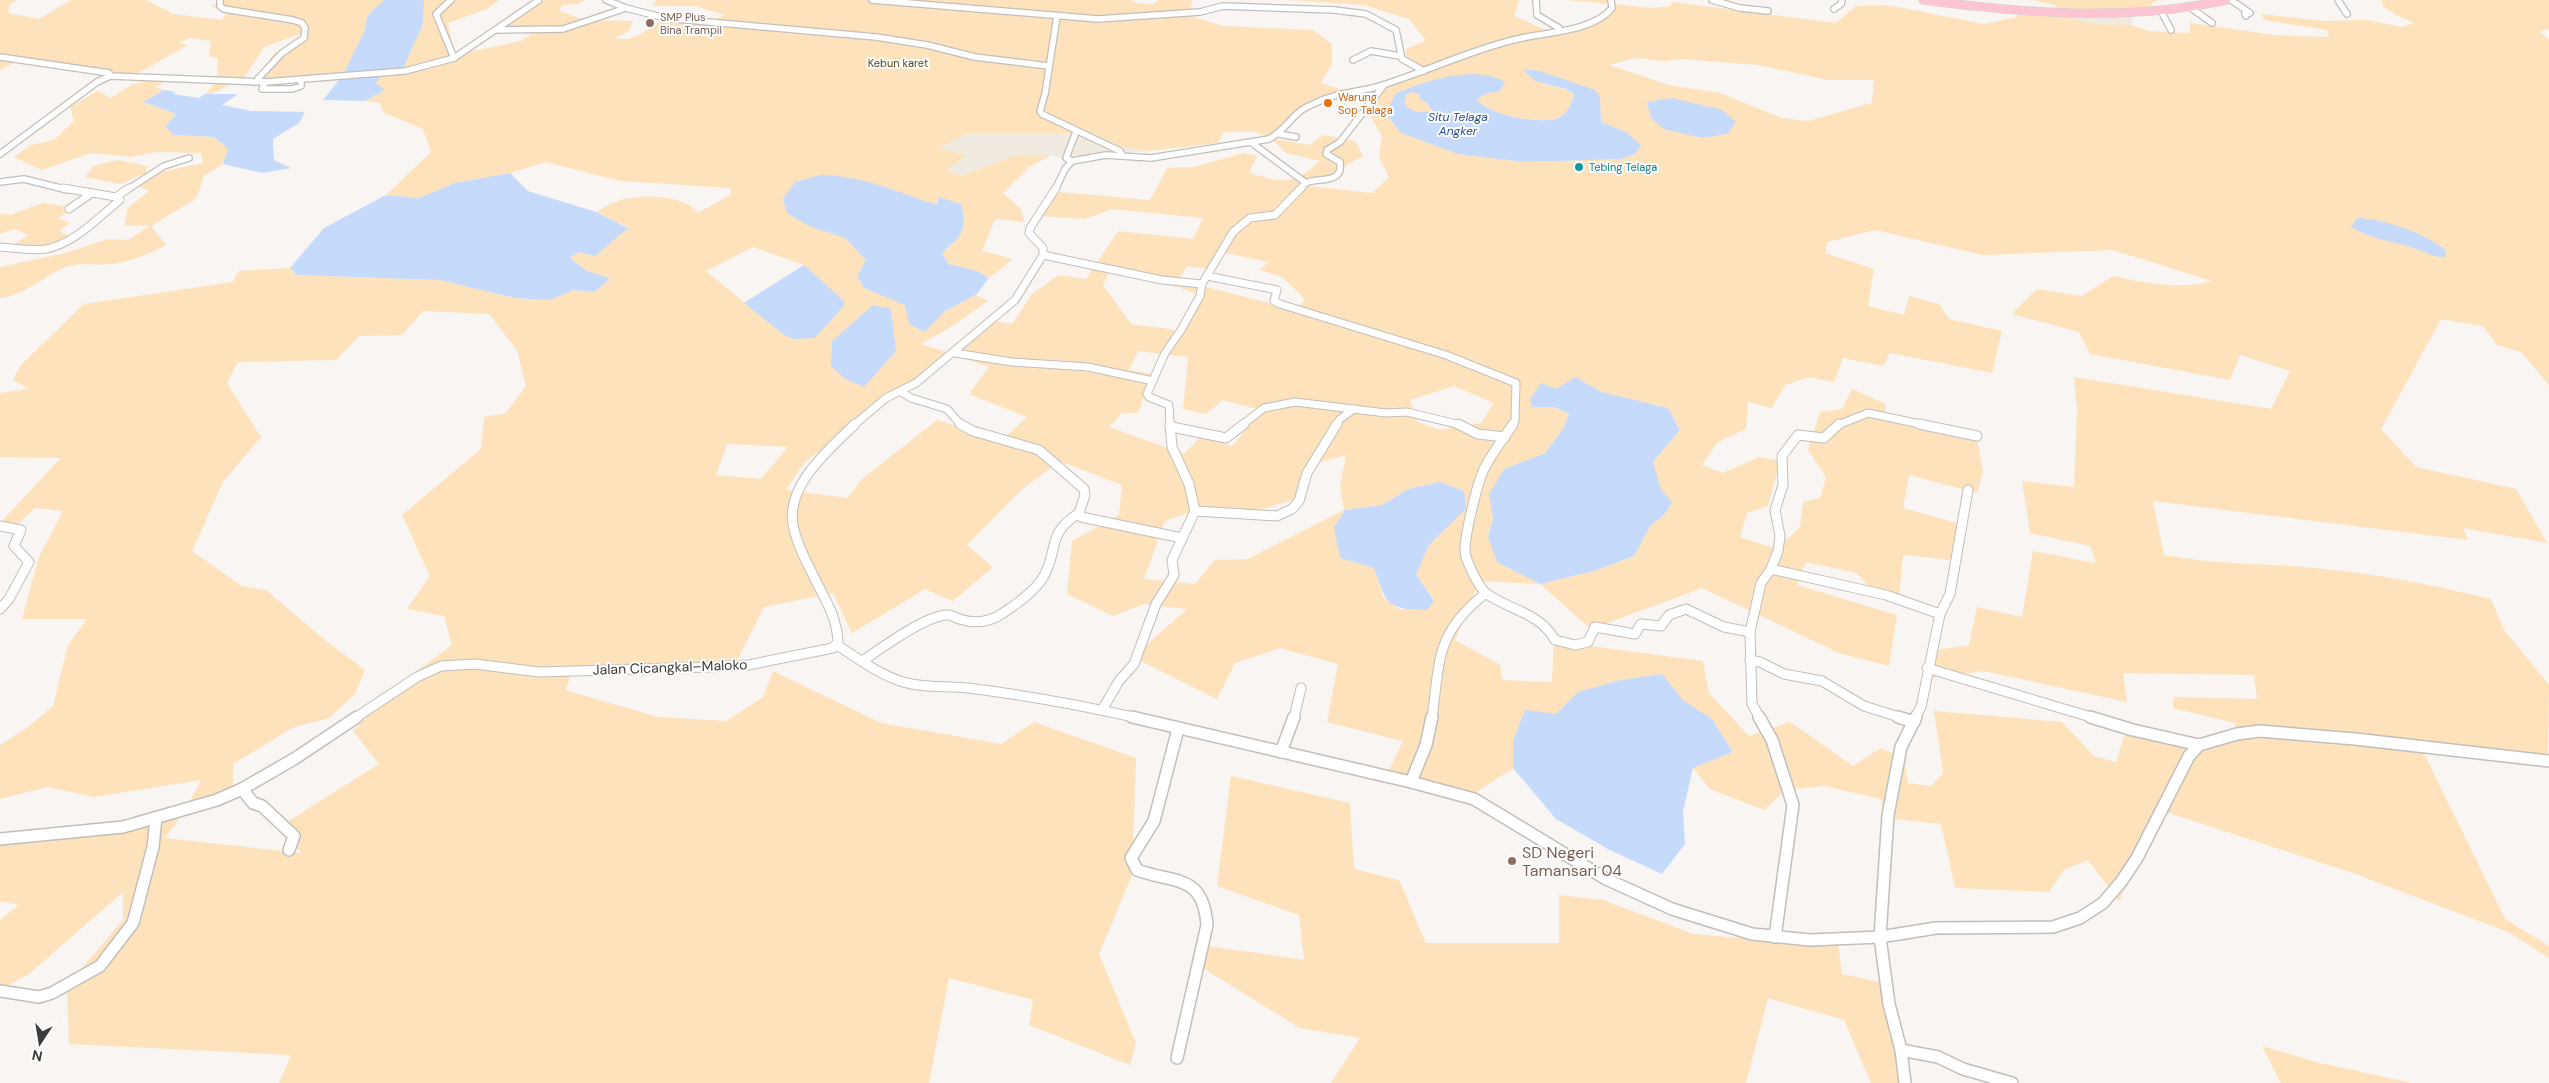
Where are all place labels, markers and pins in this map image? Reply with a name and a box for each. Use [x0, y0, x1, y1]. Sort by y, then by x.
place label: SMP Plus Bina Trampil [660, 10, 722, 37]
marker: SMP Plus Bina Trampil [644, 17, 656, 29]
place label: Warung Sop Talaga [1338, 90, 1393, 117]
marker: Warung Sop Talaga [1322, 97, 1334, 109]
place label: Tebing Telaga [1589, 160, 1657, 174]
marker: Tebing Telaga [1573, 161, 1585, 173]
place label: SD Negeri Tamansari 04 [1522, 842, 1622, 881]
marker: SD Negeri Tamansari 04 [1506, 855, 1518, 867]

